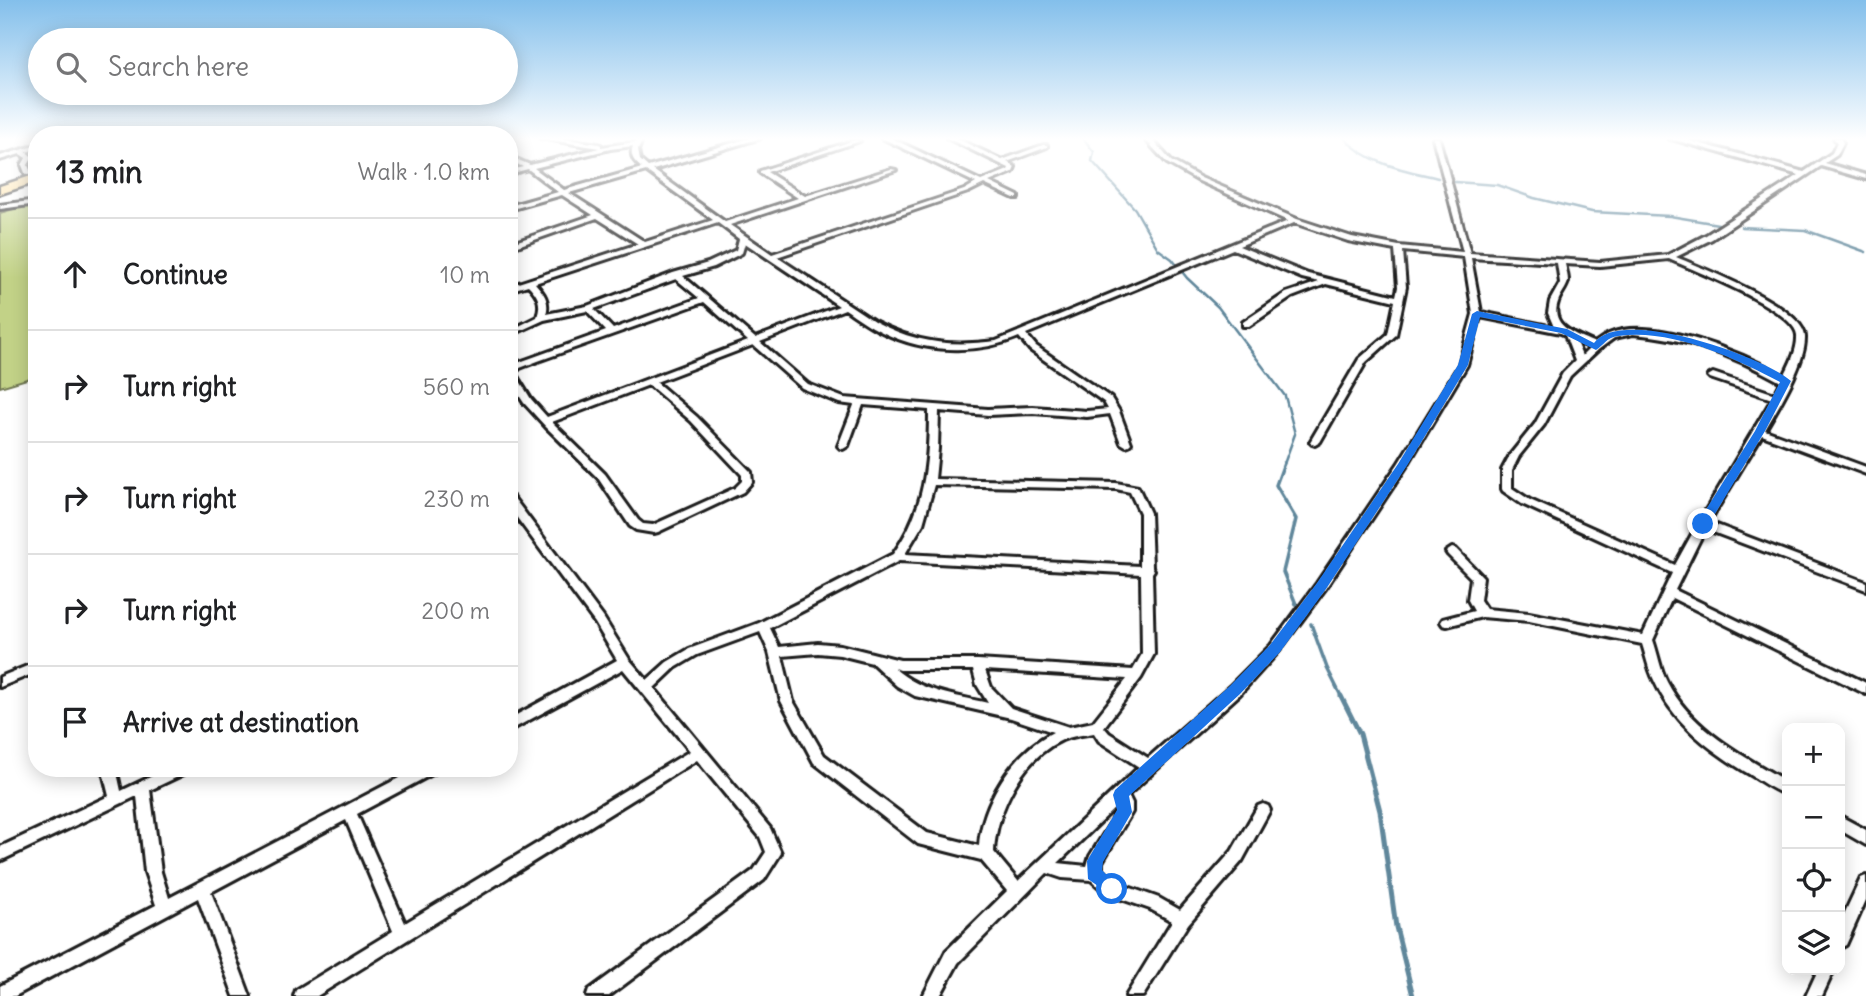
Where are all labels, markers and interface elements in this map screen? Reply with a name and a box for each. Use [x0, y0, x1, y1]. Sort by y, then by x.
search box [28, 28, 518, 105]
icon: search [52, 48, 90, 86]
text: Search here [108, 50, 249, 83]
text: 13 min [56, 153, 143, 191]
text: Walk · 1.0 km [357, 157, 490, 186]
icon: ahead [56, 255, 94, 293]
text: Continue [123, 258, 228, 291]
text: 10 m [440, 260, 490, 289]
icon: right [56, 367, 94, 405]
text: Turn right [123, 370, 236, 403]
text: 560 m [423, 372, 490, 401]
icon: right [56, 479, 94, 517]
text: Turn right [123, 482, 236, 515]
text: 230 m [424, 484, 490, 513]
route end [1687, 508, 1718, 539]
icon: right [56, 591, 94, 629]
text: Turn right [123, 594, 236, 627]
text: 200 m [421, 596, 490, 625]
icon: arrive [56, 703, 94, 741]
text: Arrive at destination [123, 706, 359, 739]
map controls [1782, 723, 1845, 975]
button: + [1782, 723, 1845, 786]
button: − [1782, 786, 1845, 849]
button: locate [1782, 849, 1845, 912]
route start [1096, 873, 1127, 904]
button: layers [1782, 912, 1845, 975]

